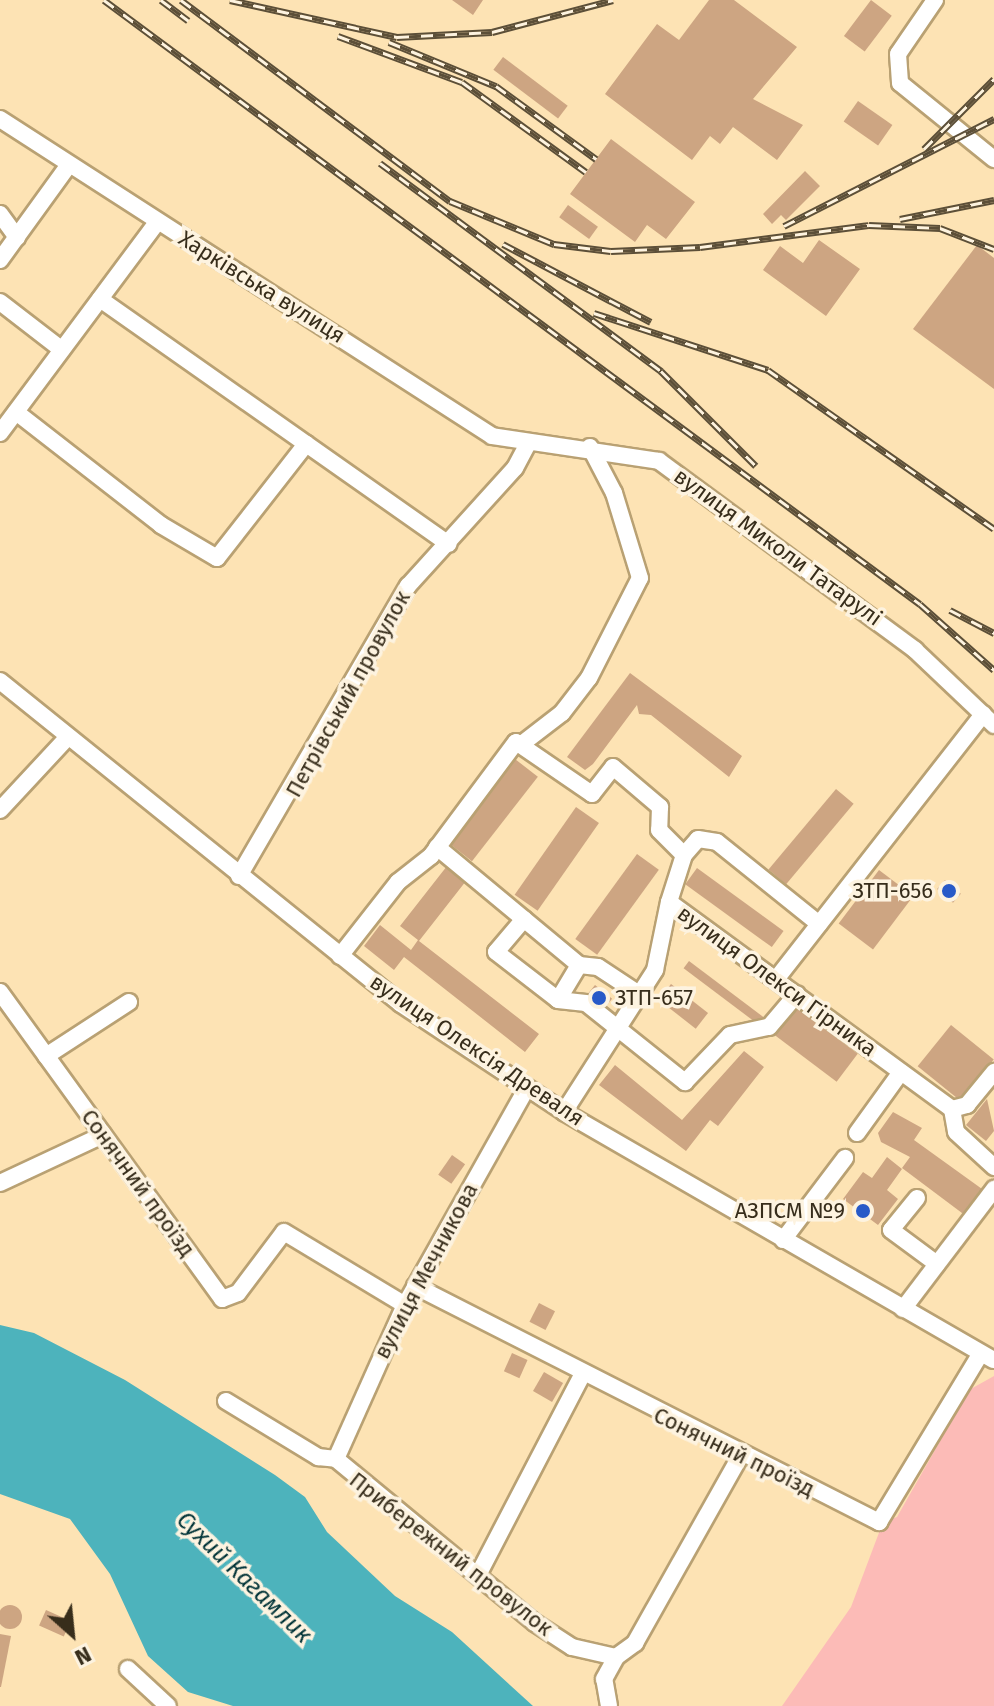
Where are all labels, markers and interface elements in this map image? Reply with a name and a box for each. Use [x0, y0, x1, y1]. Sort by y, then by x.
street label: Харківська вулиця [174, 225, 350, 349]
street label: вулиця Миколи Татарулі [669, 463, 887, 631]
street label: Петрівський провулок [280, 586, 416, 802]
place label: ЗТП-656 [853, 878, 933, 904]
marker: ЗТП-656 [940, 882, 958, 900]
street label: вулиця Олекси Гірника [672, 900, 882, 1062]
street label: вулиця Олексія Древаля [365, 968, 589, 1132]
place label: ЗТП-657 [615, 985, 693, 1011]
marker: ЗТП-657 [590, 989, 608, 1007]
street label: Сонячний проїзд [76, 1104, 200, 1262]
street label: вулиця Мечникова [369, 1179, 483, 1363]
place label: АЗПСМ №9 [735, 1198, 845, 1224]
marker: АЗПСМ №9 [852, 1200, 874, 1222]
street label: Сонячний проїзд [649, 1402, 819, 1502]
street label: Прибережний провулок [344, 1467, 558, 1641]
water label: Сухий Кагамлик [170, 1506, 318, 1650]
north arrow [32, 1594, 112, 1674]
text: N [70, 1640, 96, 1671]

